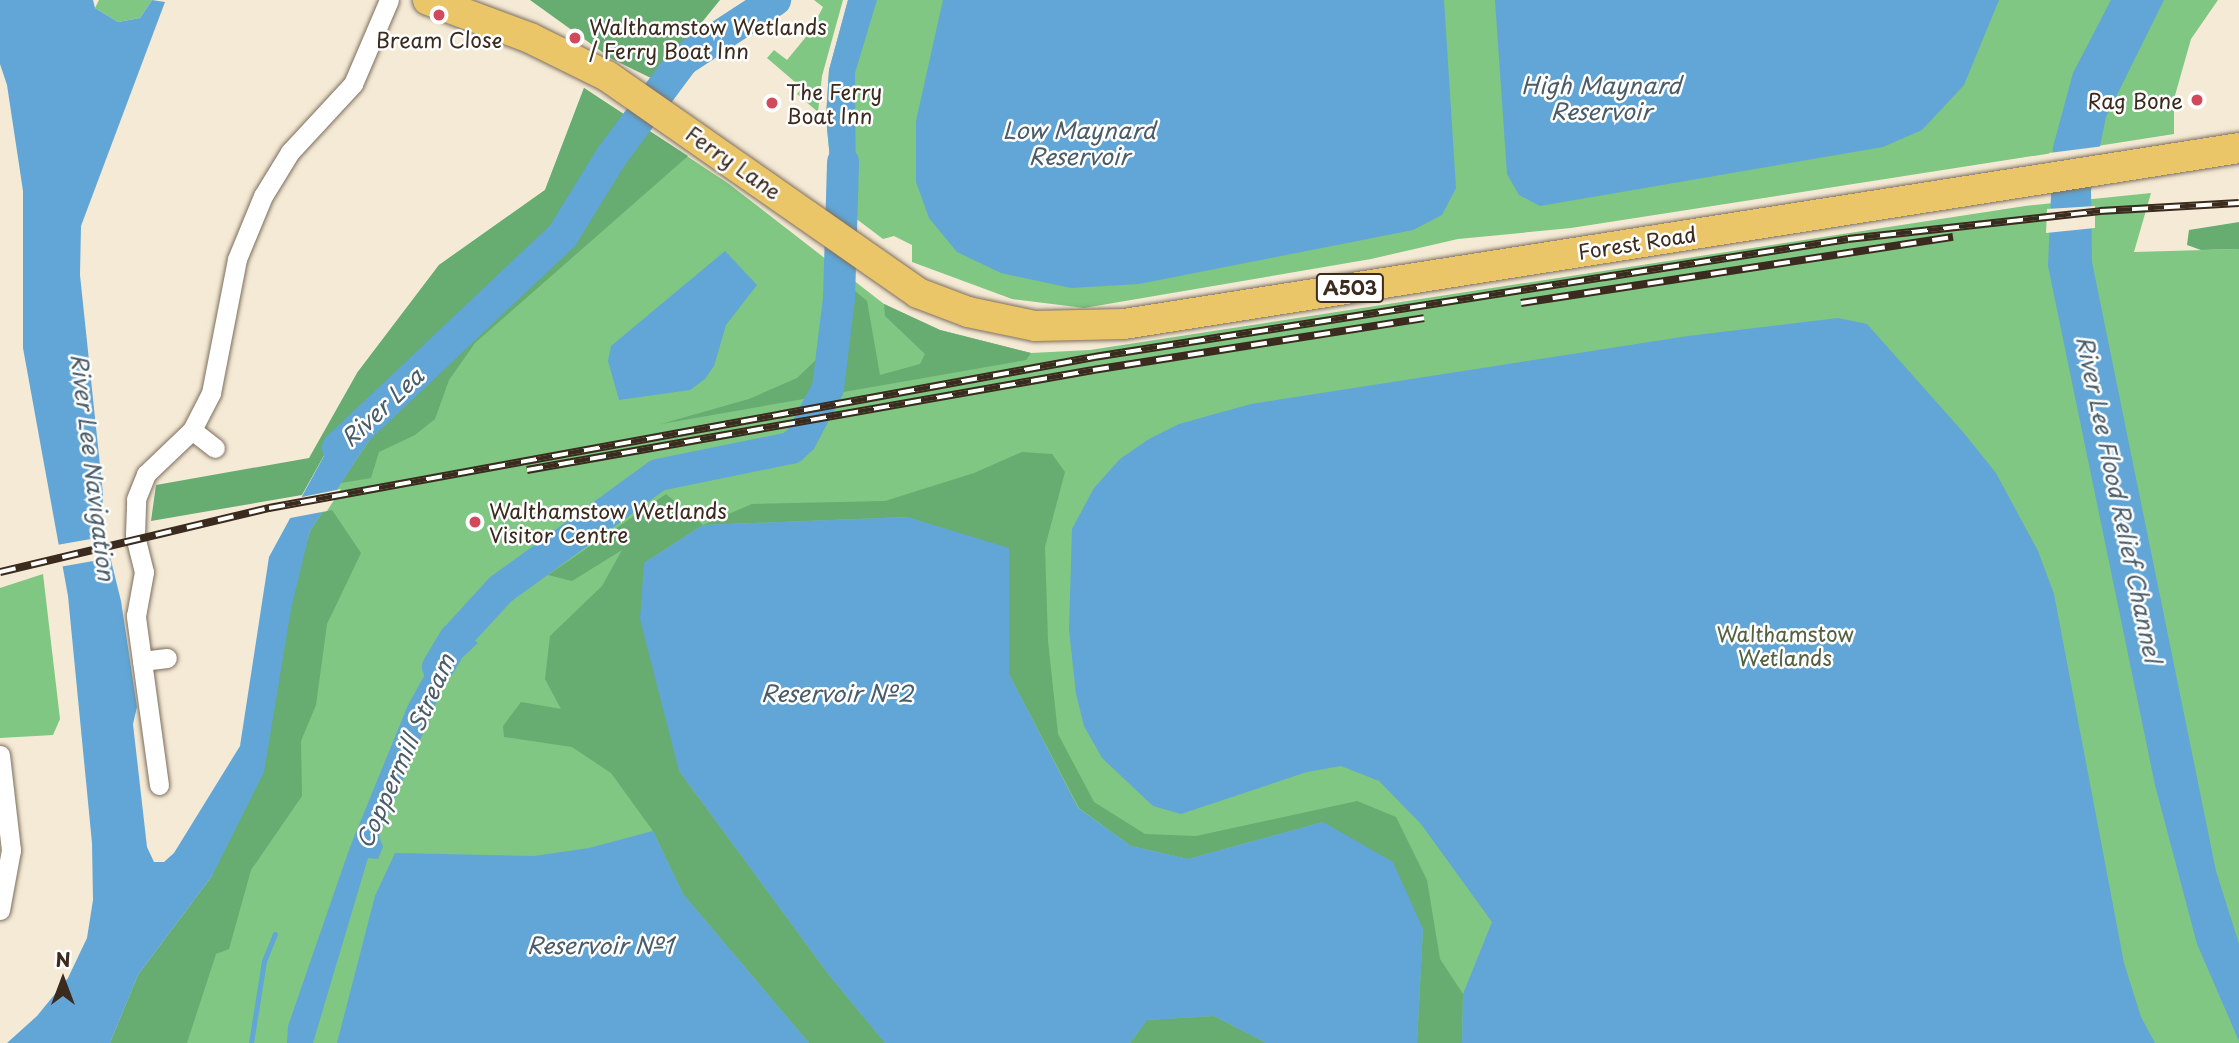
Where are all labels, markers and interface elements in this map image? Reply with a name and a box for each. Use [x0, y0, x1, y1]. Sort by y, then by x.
marker: Bream Close [431, 7, 447, 23]
place label: Walthamstow Wetlands / Ferry Boat Inn [589, 13, 827, 63]
place label: Bream Close [375, 26, 503, 52]
marker: Walthamstow Wetlands / Ferry Boat Inn [567, 30, 583, 46]
water label: High Maynard Reservoir [1521, 71, 1681, 125]
place label: The Ferry Boat Inn [786, 78, 884, 128]
place label: Rag Bone [2086, 87, 2183, 113]
marker: Rag Bone [2189, 92, 2205, 108]
marker: The Ferry Boat Inn [764, 95, 780, 111]
water label: Low Maynard Reservoir [1002, 116, 1156, 170]
street label: Ferry Lane [682, 120, 786, 204]
street label: Forest Road [1576, 220, 1698, 264]
road number: A503 [1315, 272, 1385, 304]
water label: River Lee Flood Relief Channel [2071, 332, 2167, 666]
water label: River Lee Navigation [65, 352, 121, 582]
water label: River Lea [335, 362, 429, 452]
place label: Walthamstow Wetlands Visitor Centre [489, 497, 727, 547]
marker: Walthamstow Wetlands Visitor Centre [467, 514, 483, 530]
park label: Walthamstow Wetlands [1716, 620, 1854, 670]
water label: Coppermill Stream [350, 650, 460, 852]
water label: Reservoir №2 [760, 679, 914, 707]
water label: Reservoir №1 [526, 931, 674, 959]
north arrow [28, 945, 98, 1015]
text: N [55, 945, 71, 973]

